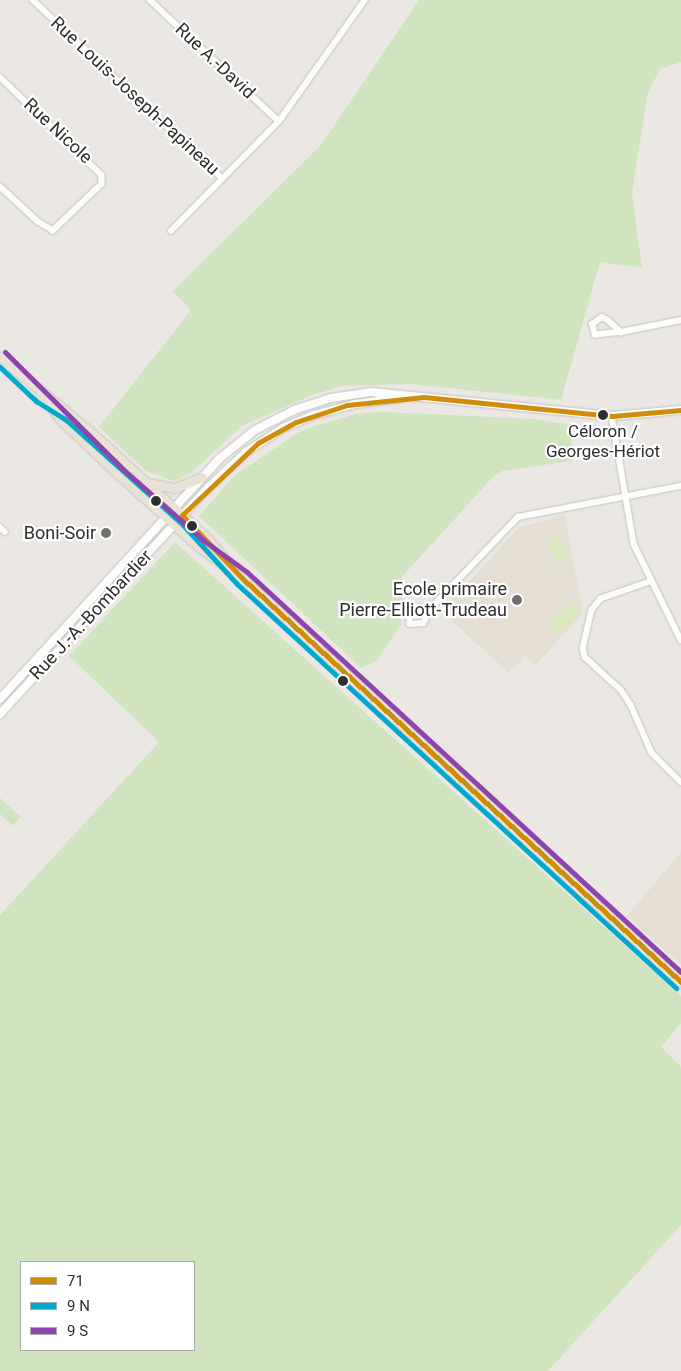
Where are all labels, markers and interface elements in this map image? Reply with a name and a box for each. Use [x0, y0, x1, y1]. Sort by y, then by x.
street label: Rue Louis-Joseph-Papineau [46, 12, 224, 180]
street label: Rue A.-David [171, 19, 259, 103]
street label: Rue Nicole [19, 94, 97, 168]
marker: Céloron / Georges-Hériot [598, 410, 608, 420]
place label: Céloron / Georges-Hériot [546, 422, 660, 462]
unlabelled marker [151, 496, 161, 506]
unlabelled marker [187, 521, 197, 531]
place label: Boni-Soir [24, 522, 96, 544]
marker: Boni-Soir [100, 527, 112, 539]
street label: Rue J.-A.-Bombardier [25, 546, 157, 684]
place label: Ecole primaire Pierre-Elliott-Trudeau [339, 579, 507, 622]
marker: Ecole primaire Pierre-Elliott-Trudeau [511, 594, 523, 606]
unlabelled marker [338, 676, 348, 686]
legend [20, 1261, 195, 1351]
text: 71 [67, 1272, 84, 1290]
text: 9 N [67, 1297, 90, 1315]
text: 9 S [67, 1322, 88, 1340]

